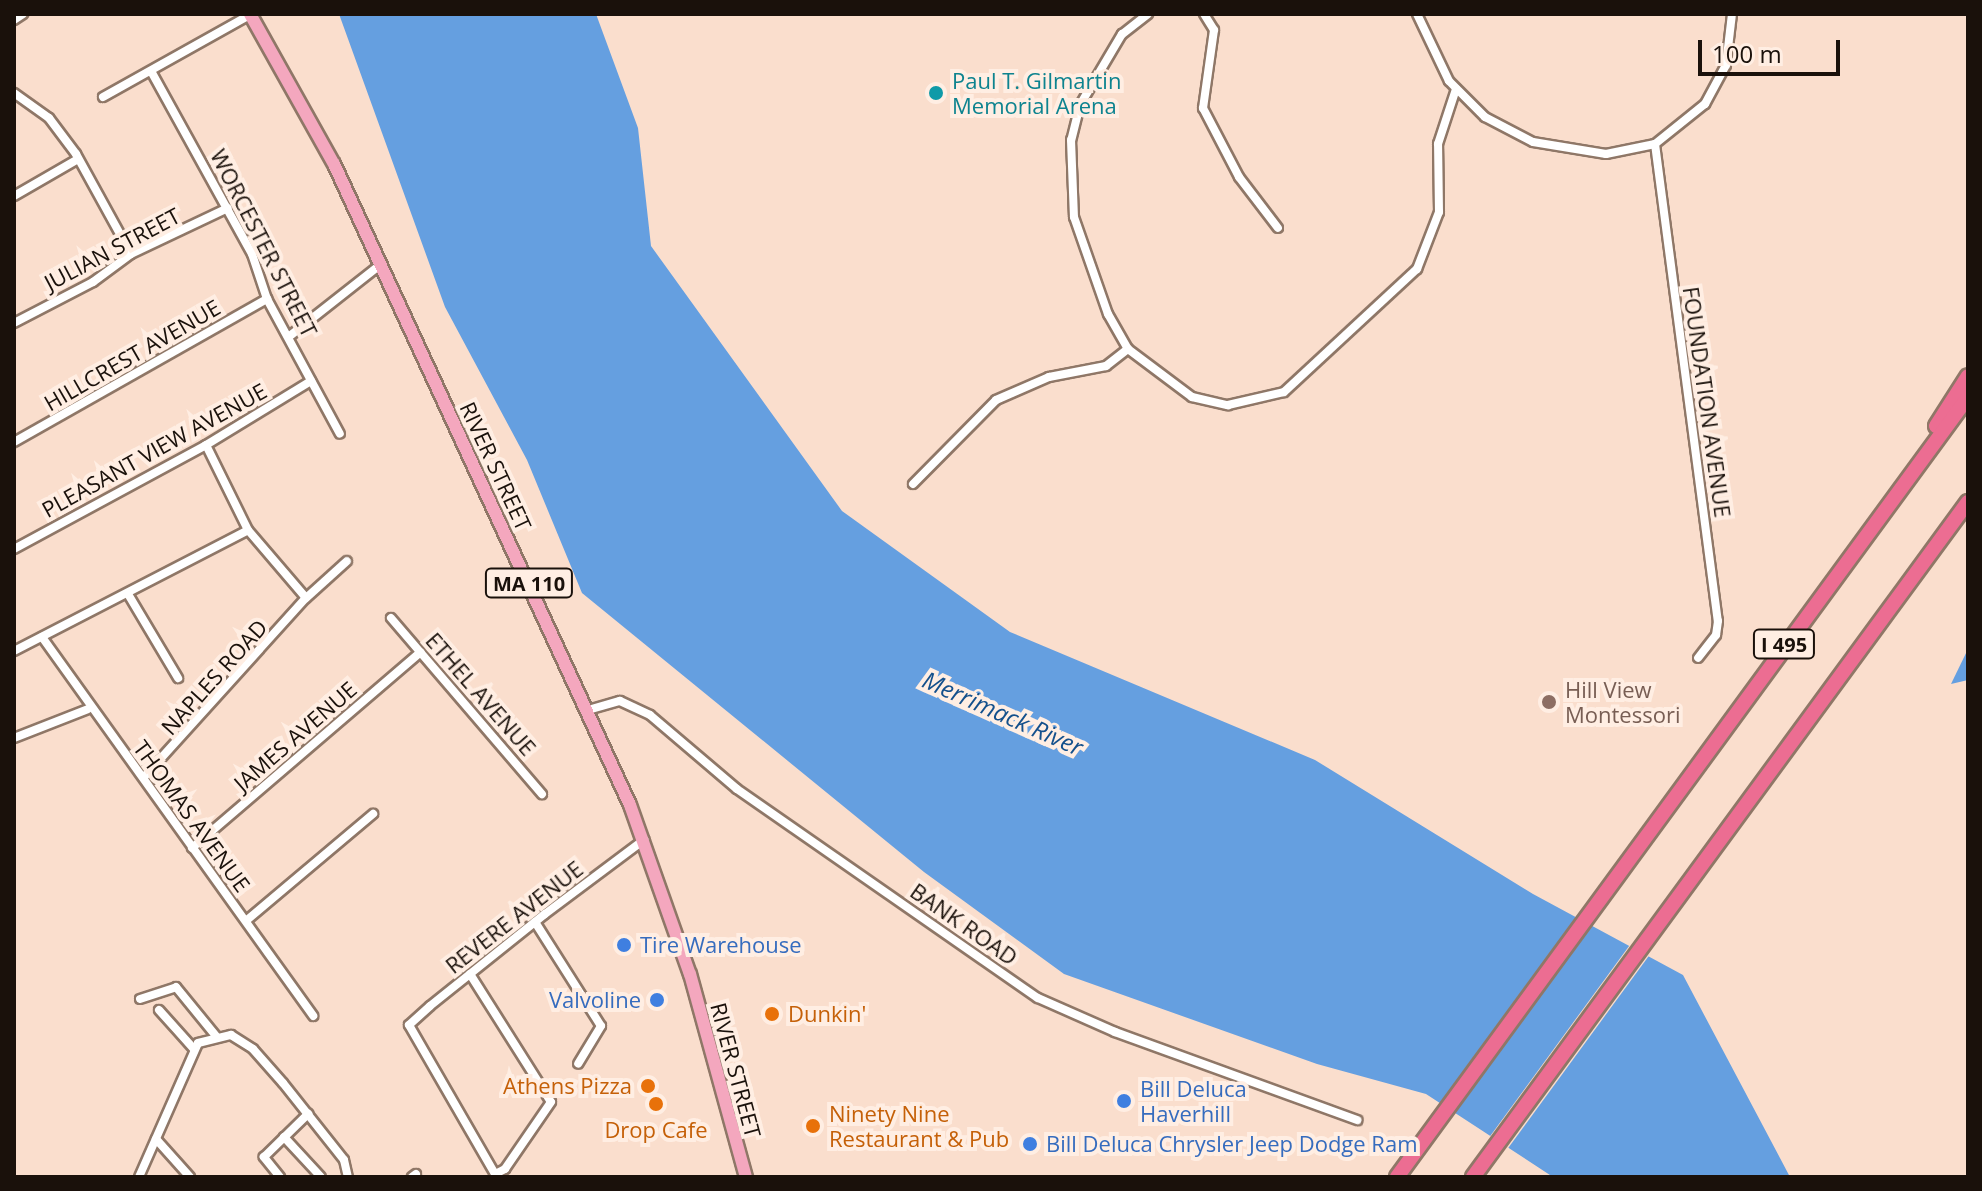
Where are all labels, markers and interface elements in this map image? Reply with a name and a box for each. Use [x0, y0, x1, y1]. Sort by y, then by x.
scale bar [1702, 24, 1844, 74]
text: 100 m [1712, 37, 1782, 70]
place label: Paul T. Gilmartin Memorial Arena [952, 67, 1121, 118]
marker: Paul T. Gilmartin Memorial Arena [927, 84, 945, 102]
street label: WORCESTER STREET [205, 145, 323, 341]
street label: JULIAN STREET [40, 202, 184, 296]
street label: FOUNDATION AVENUE [1678, 285, 1736, 519]
street label: HILLCREST AVENUE [39, 294, 225, 416]
street label: PLEASANT VIEW AVENUE [37, 377, 271, 523]
street label: RIVER STREET [455, 398, 537, 534]
road number: MA 110 [483, 567, 575, 599]
street label: NAPLES ROAD [155, 614, 273, 740]
street label: ETHEL AVENUE [421, 627, 541, 761]
road number: I 495 [1752, 628, 1816, 660]
water label: Merrimack River [918, 665, 1088, 761]
street label: JAMES AVENUE [228, 676, 362, 796]
place label: Hill View Montessori [1565, 676, 1680, 728]
marker: Hill View Montessori [1540, 693, 1558, 711]
street label: THOMAS AVENUE [128, 735, 256, 897]
street label: REVERE AVENUE [440, 855, 588, 979]
street label: BANK ROAD [905, 877, 1023, 971]
place label: Tire Warehouse [640, 932, 802, 958]
marker: Tire Warehouse [615, 936, 633, 954]
place label: Valvoline [549, 987, 641, 1013]
marker: Valvoline [648, 991, 666, 1009]
street label: RIVER STREET [705, 1000, 767, 1140]
place label: Dunkin' [788, 1001, 866, 1027]
marker: Dunkin' [763, 1005, 781, 1023]
place label: Athens Pizza [503, 1073, 632, 1099]
place label: Bill Deluca Haverhill [1140, 1075, 1247, 1126]
marker: Athens Pizza [639, 1077, 657, 1095]
marker: Bill Deluca Haverhill [1115, 1092, 1133, 1110]
marker: Drop Cafe [647, 1095, 665, 1113]
place label: Ninety Nine Restaurant & Pub [829, 1100, 1009, 1152]
place label: Drop Cafe [604, 1117, 708, 1143]
marker: Ninety Nine Restaurant & Pub [804, 1117, 822, 1135]
place label: Bill Deluca Chrysler Jeep Dodge Ram [1046, 1131, 1418, 1157]
marker: Bill Deluca Chrysler Jeep Dodge Ram [1021, 1135, 1039, 1153]

